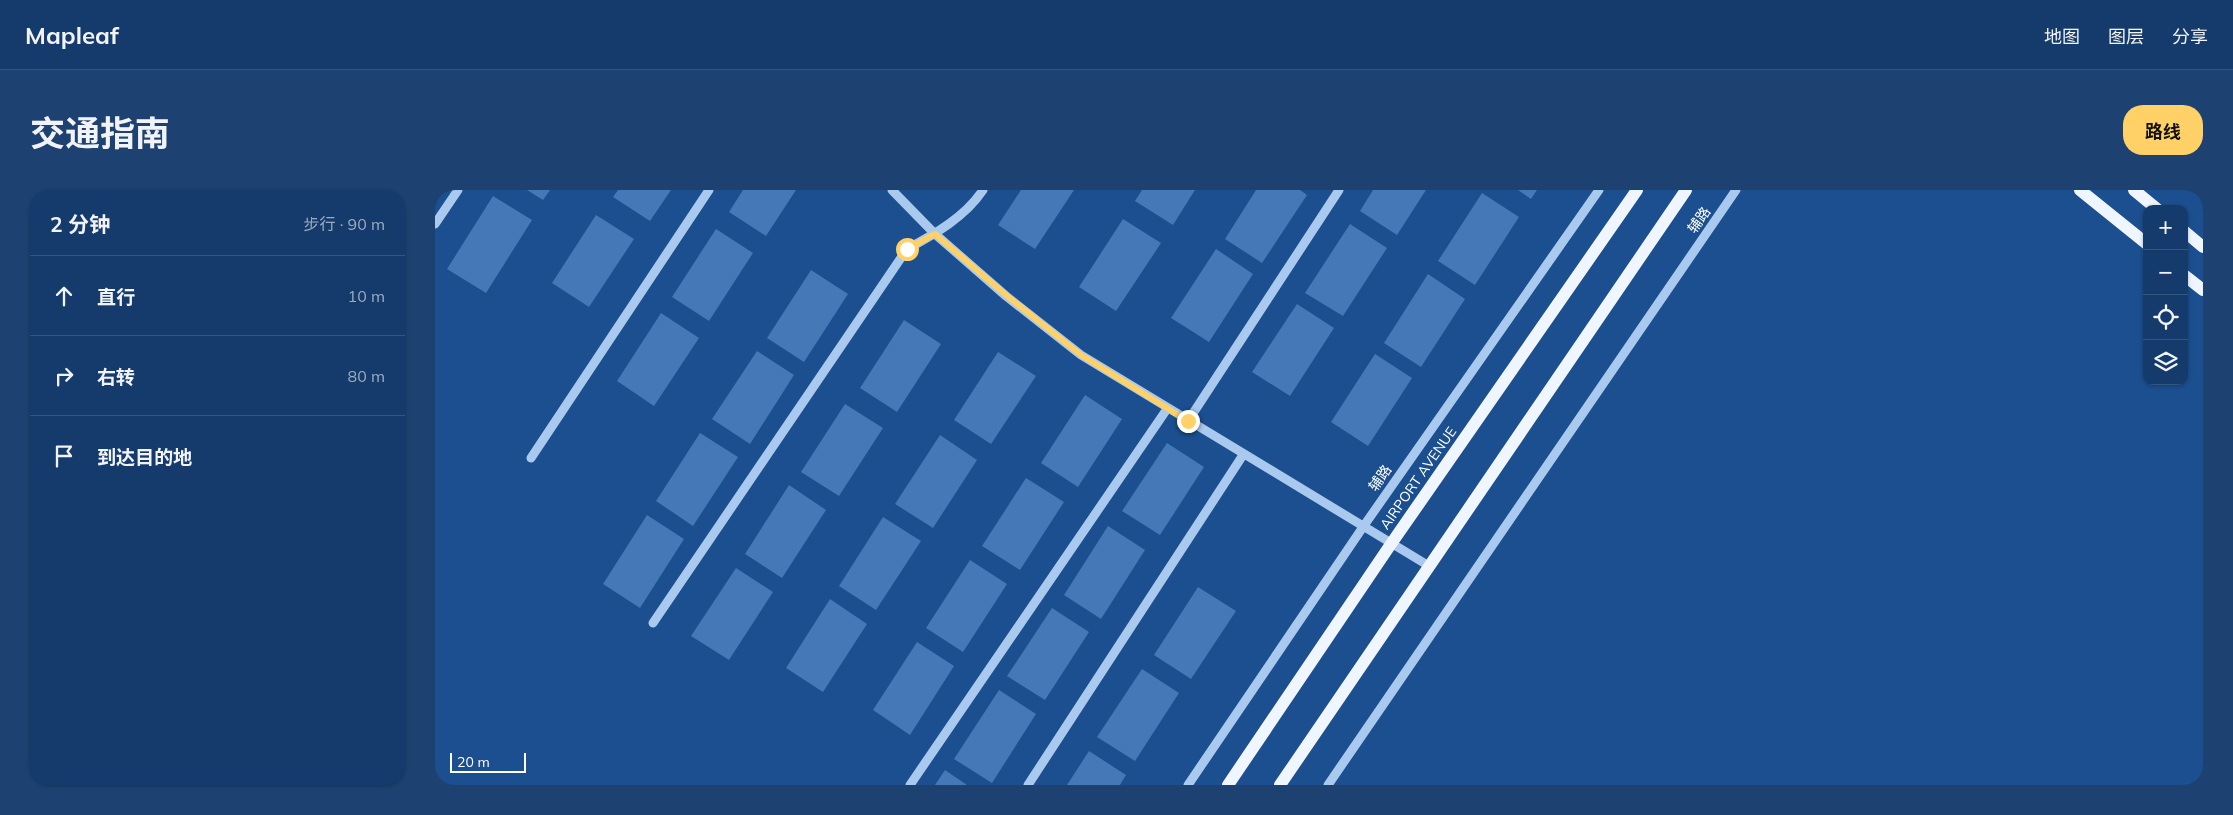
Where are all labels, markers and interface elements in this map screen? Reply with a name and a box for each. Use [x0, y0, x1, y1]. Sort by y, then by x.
text: Mapleaf [25, 20, 119, 50]
text: 地图 [2044, 25, 2080, 48]
text: 图层 [2108, 25, 2144, 48]
text: 分享 [2172, 25, 2208, 48]
button: 路线 [2123, 105, 2203, 155]
text: 交通指南 [30, 111, 170, 155]
street label: 辅路 [1684, 203, 1714, 237]
map controls [2143, 205, 2188, 385]
button: + [2143, 205, 2188, 250]
text: 2 分钟 [50, 211, 110, 237]
text: 步行 · 90 m [304, 214, 385, 234]
route start [896, 238, 919, 261]
button: − [2143, 250, 2188, 295]
icon: ahead [50, 282, 78, 310]
text: 直行 [97, 285, 135, 309]
text: 10 m [348, 286, 385, 306]
button: locate [2143, 295, 2188, 340]
button: layers [2143, 340, 2188, 385]
icon: right [50, 362, 78, 390]
text: 右转 [97, 365, 135, 389]
text: 80 m [348, 366, 385, 386]
route end [1177, 410, 1200, 433]
street label: AIRPORT AVENUE [1376, 423, 1460, 533]
icon: arrive [50, 442, 78, 470]
text: 到达目的地 [97, 445, 192, 469]
street label: 辅路 [1365, 461, 1395, 495]
scale bar [450, 750, 526, 773]
text: 20 m [457, 753, 490, 771]

